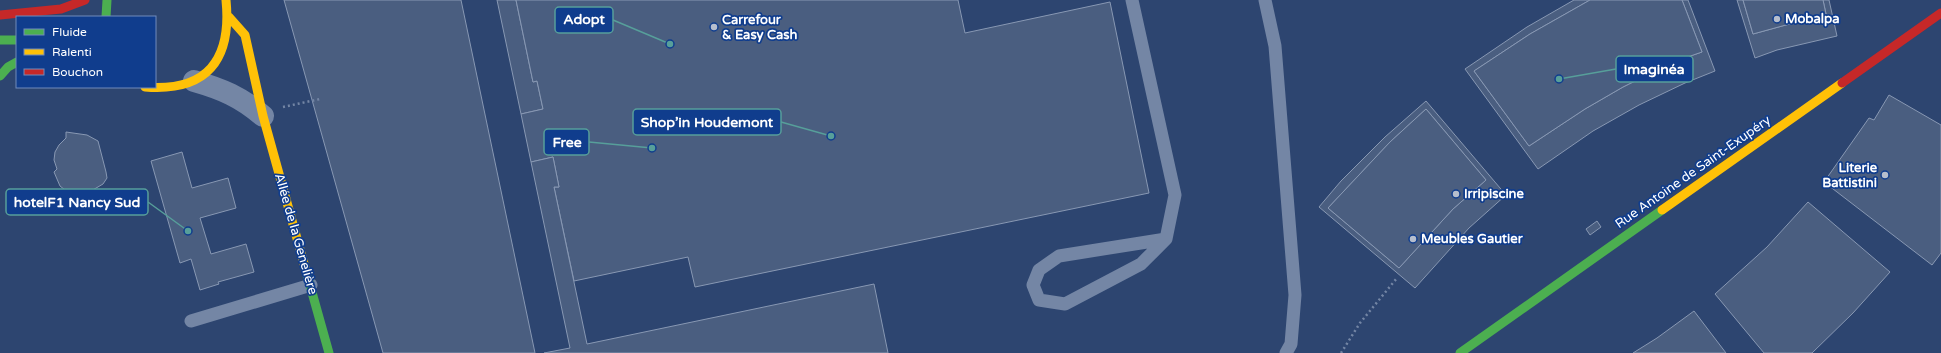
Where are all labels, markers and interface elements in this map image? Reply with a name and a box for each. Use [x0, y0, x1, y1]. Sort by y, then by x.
callout: Adopt [555, 7, 613, 33]
text: Adopt [563, 11, 606, 28]
place label: Mobalpa [1785, 11, 1840, 27]
place label: Carrefour & Easy Cash [722, 12, 798, 43]
marker: Mobalpa [1772, 14, 1782, 24]
legend [16, 16, 156, 88]
marker: Carrefour & Easy Cash [709, 22, 719, 32]
text: Fluide [52, 25, 87, 39]
text: Ralenti [52, 45, 92, 59]
callout: Imaginéa [1616, 56, 1693, 82]
text: Imaginéa [1623, 61, 1685, 78]
text: Bouchon [52, 65, 103, 79]
callout: Shop’in Houdemont [633, 109, 781, 135]
street label: Rue Antoine de Saint-Exupéry [1612, 112, 1774, 232]
text: Shop’in Houdemont [641, 114, 774, 131]
callout: Free [544, 129, 589, 155]
text: Free [552, 134, 582, 151]
place label: Literie Battistini [1822, 160, 1878, 191]
marker: Literie Battistini [1880, 170, 1890, 180]
street label: Allée de la Genelière [271, 171, 321, 297]
place label: Irripiscine [1464, 186, 1525, 202]
callout: hotelF1 Nancy Sud [6, 189, 148, 215]
marker: Irripiscine [1451, 189, 1461, 199]
text: hotelF1 Nancy Sud [14, 194, 140, 211]
place label: Meubles Gautier [1421, 231, 1524, 247]
marker: Meubles Gautier [1408, 234, 1418, 244]

